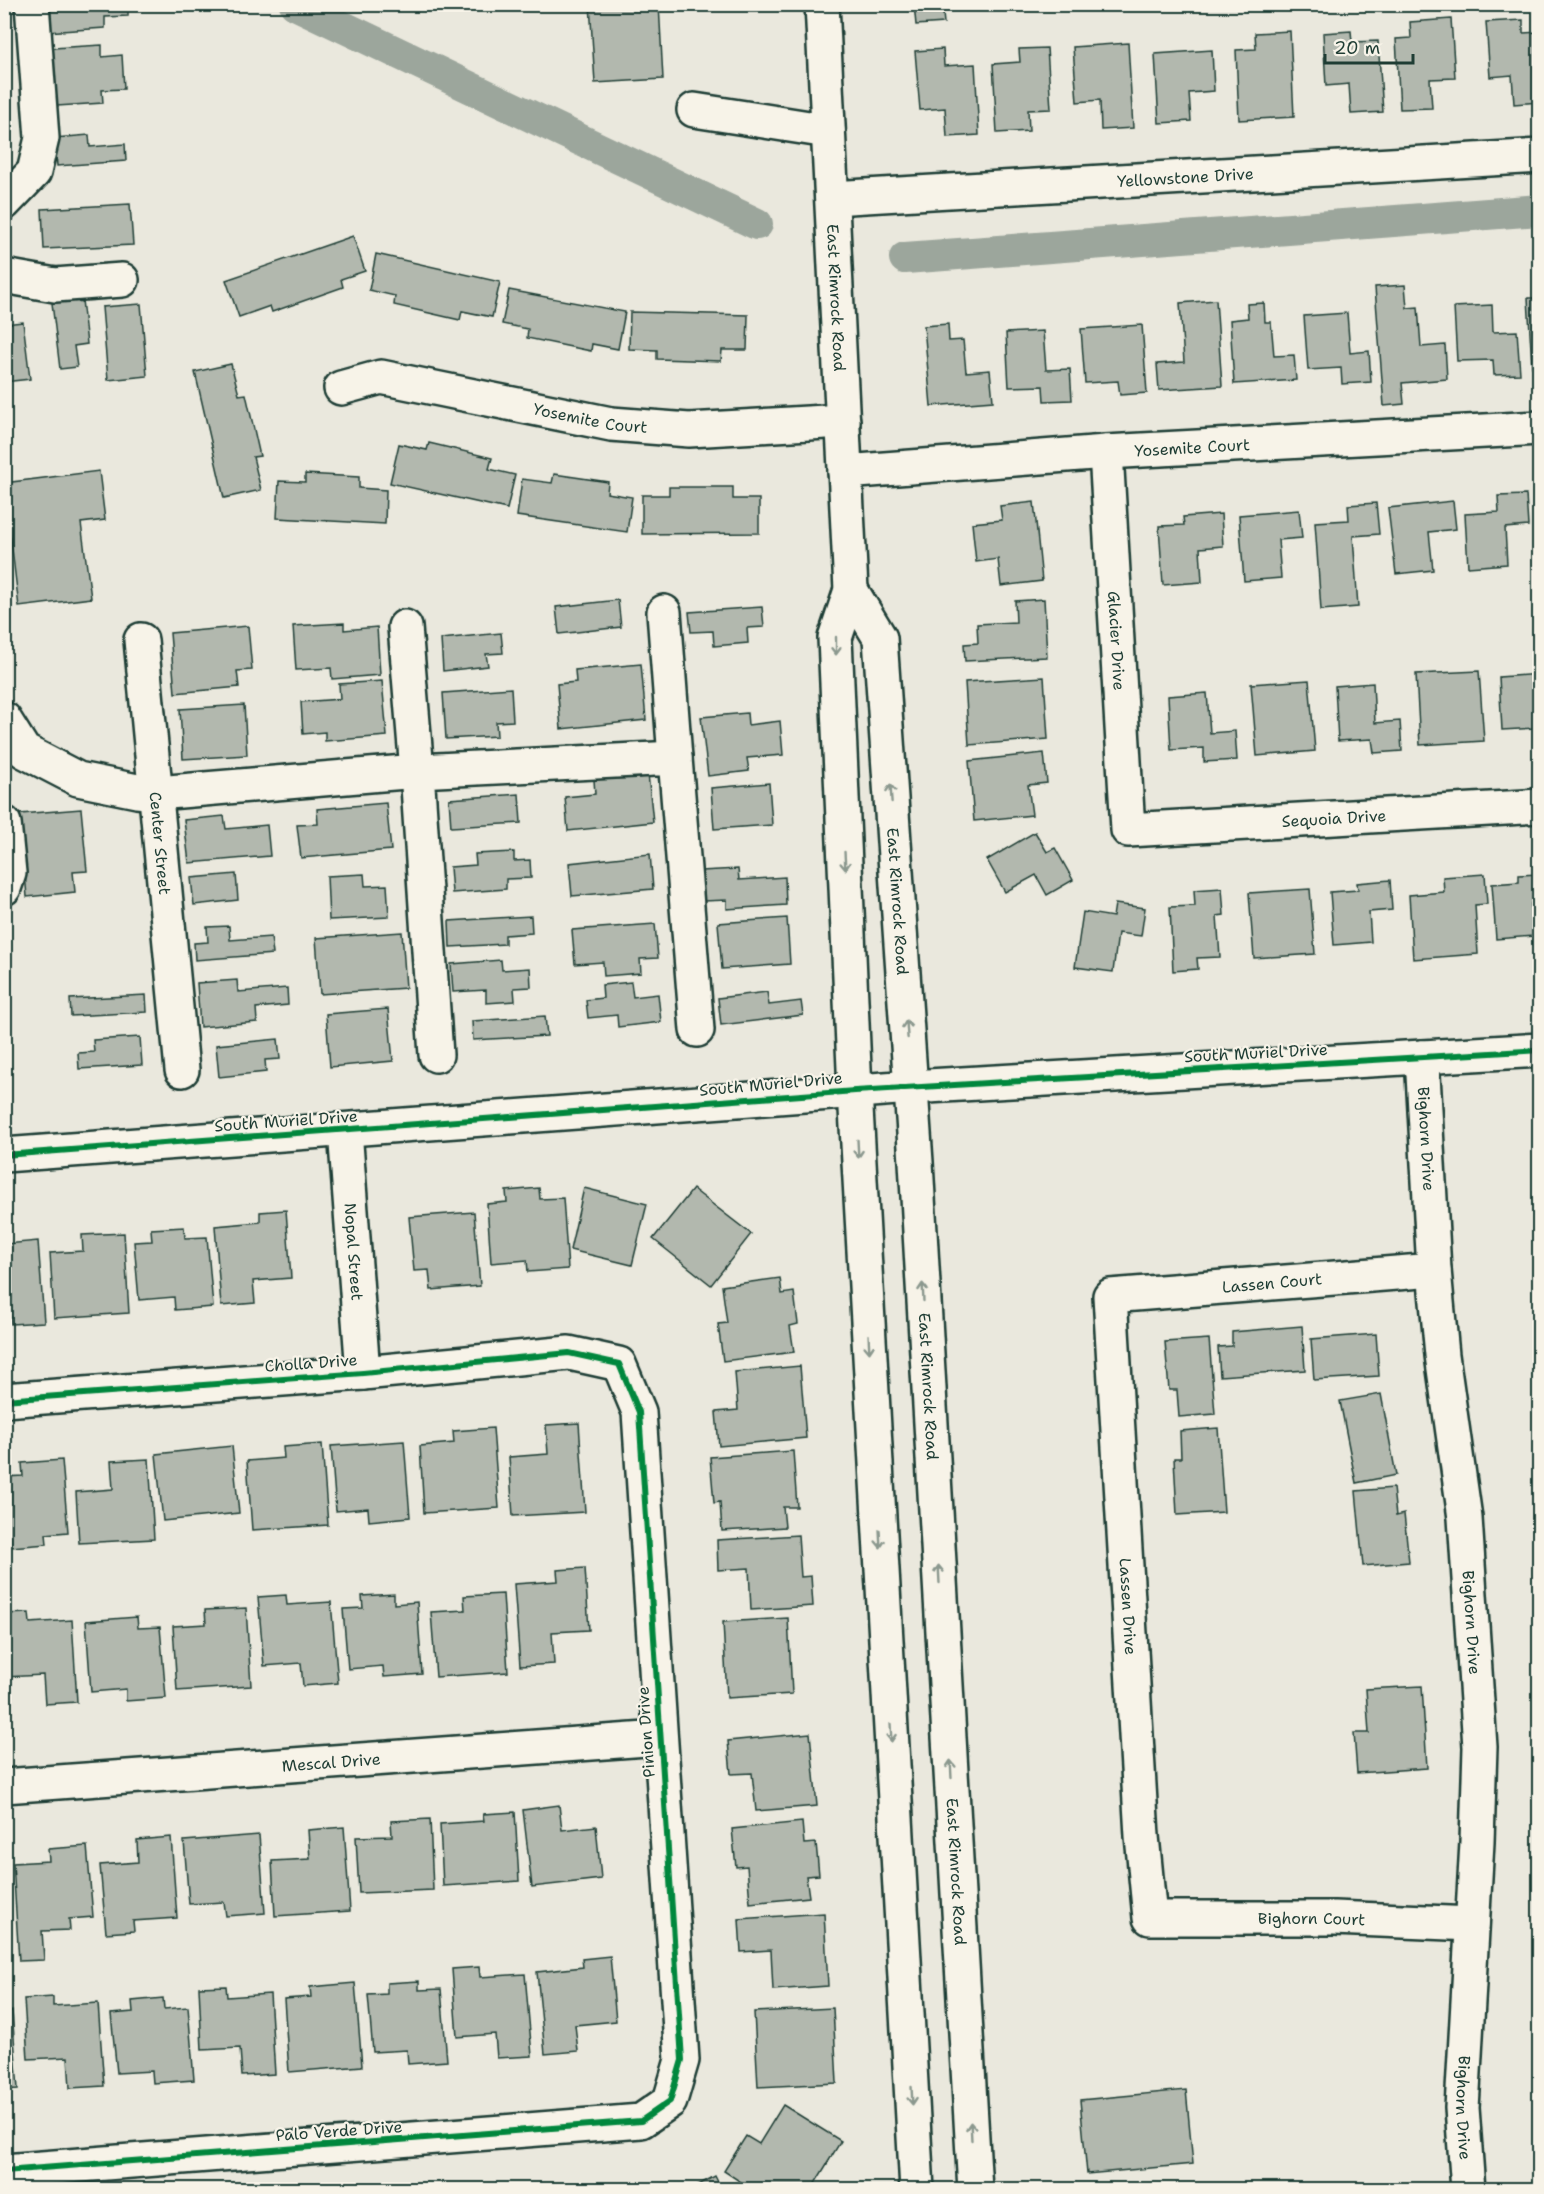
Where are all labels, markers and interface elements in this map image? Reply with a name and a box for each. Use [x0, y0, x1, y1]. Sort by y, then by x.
scale bar [1325, 27, 1414, 65]
text: 20 m [1334, 36, 1380, 60]
street label: Yellowstone Drive [1116, 163, 1254, 192]
street label: East Rimrock Road [822, 223, 851, 372]
street label: Yosemite Court [531, 398, 648, 437]
street label: Yosemite Court [1134, 434, 1250, 461]
street label: Glacier Drive [1104, 590, 1130, 691]
one-way arrow [830, 635, 842, 655]
one-way arrow [885, 783, 896, 803]
street label: Center Street [145, 791, 176, 896]
street label: Sequoia Drive [1281, 804, 1387, 832]
street label: East Rimrock Road [883, 827, 914, 976]
one-way arrow [839, 851, 851, 871]
one-way arrow [901, 1020, 912, 1040]
street label: South Muriel Drive [1184, 1039, 1328, 1067]
street label: South Muriel Drive [698, 1067, 844, 1101]
street label: Bighorn Drive [1413, 1086, 1440, 1192]
street label: South Muriel Drive [214, 1106, 358, 1136]
one-way arrow [853, 1139, 864, 1159]
street label: Nopal Street [340, 1202, 368, 1301]
street label: Lassen Court [1221, 1268, 1323, 1298]
one-way arrow [918, 1283, 929, 1303]
street label: East Rimrock Road [914, 1312, 944, 1461]
one-way arrow [864, 1333, 875, 1353]
street label: Cholla Drive [264, 1349, 358, 1377]
one-way arrow [875, 1528, 886, 1548]
street label: Lassen Drive [1115, 1557, 1142, 1656]
one-way arrow [934, 1565, 945, 1584]
street label: Bighorn Drive [1458, 1570, 1486, 1675]
street label: Pinion Drive [632, 1686, 660, 1778]
one-way arrow [886, 1723, 897, 1743]
street label: Mescal Drive [281, 1748, 381, 1776]
one-way arrow [945, 1759, 956, 1779]
street label: East Rimrock Road [942, 1797, 971, 1946]
street label: Bighorn Court [1258, 1907, 1366, 1930]
street label: Bighorn Drive [1451, 2055, 1476, 2161]
one-way arrow [906, 2085, 917, 2105]
street label: Palo Verde Drive [275, 2116, 403, 2146]
one-way arrow [966, 2122, 977, 2142]

